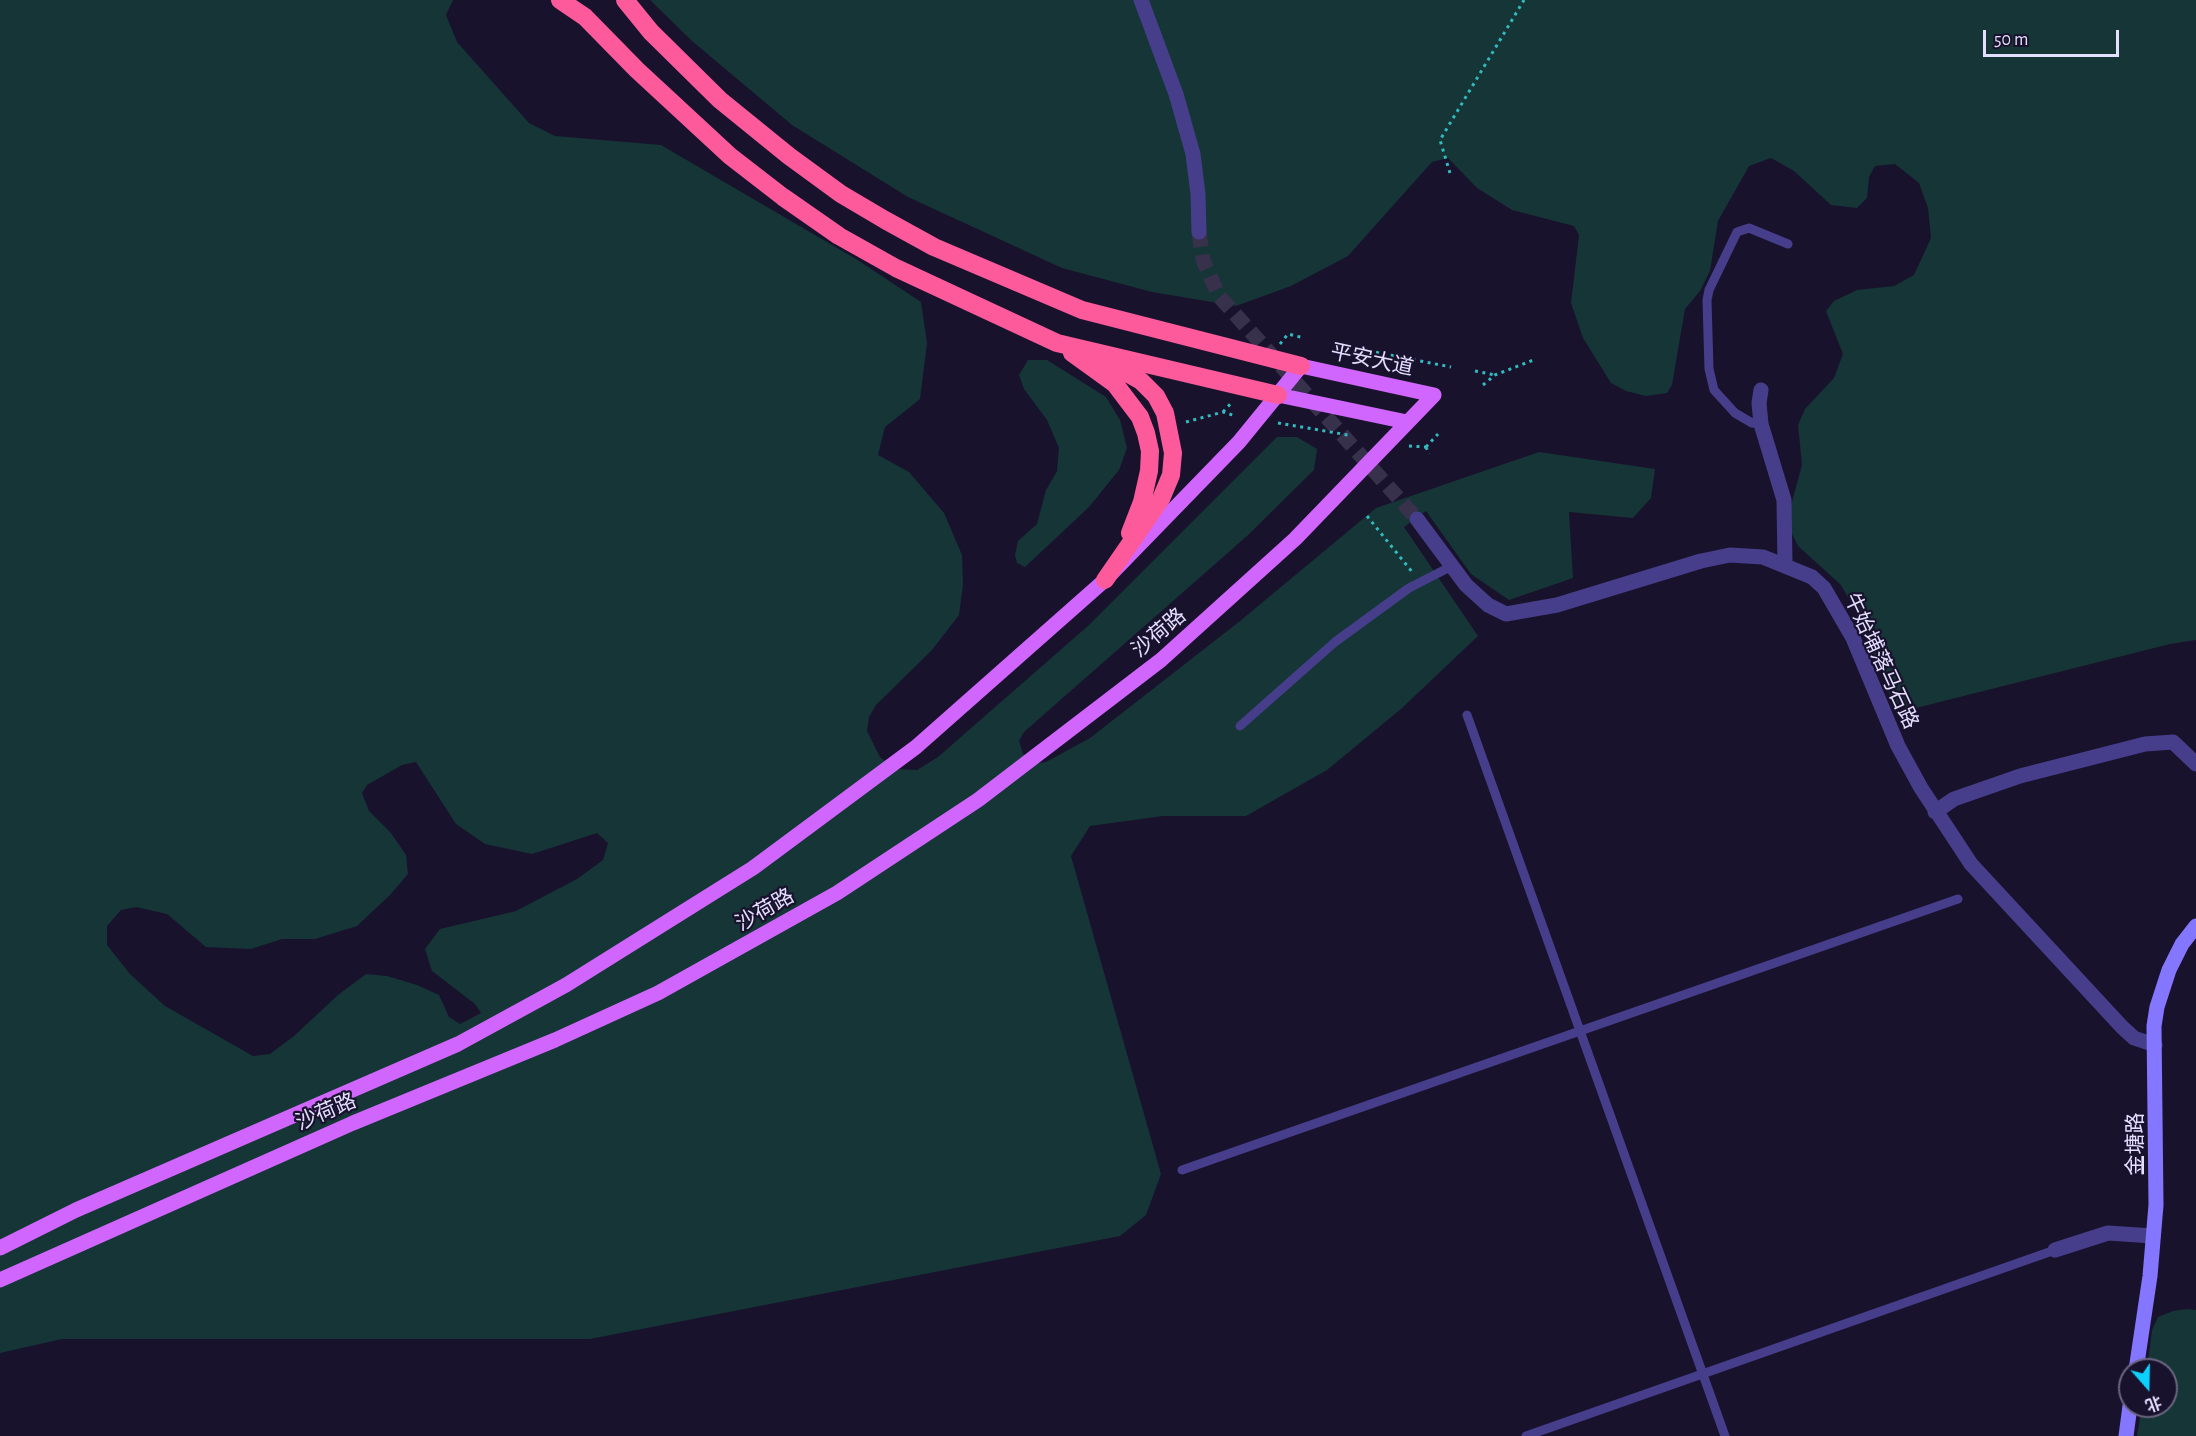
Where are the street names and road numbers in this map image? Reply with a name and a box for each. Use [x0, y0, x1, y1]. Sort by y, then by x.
street label: 平安大道 [1328, 339, 1416, 381]
street label: 牛始埔落马石路 [1839, 589, 1923, 733]
street label: 沙荷路 [1127, 603, 1191, 663]
street label: 沙荷路 [731, 883, 799, 937]
street label: 沙荷路 [292, 1088, 360, 1136]
street label: 金塘路 [2123, 1113, 2149, 1175]

